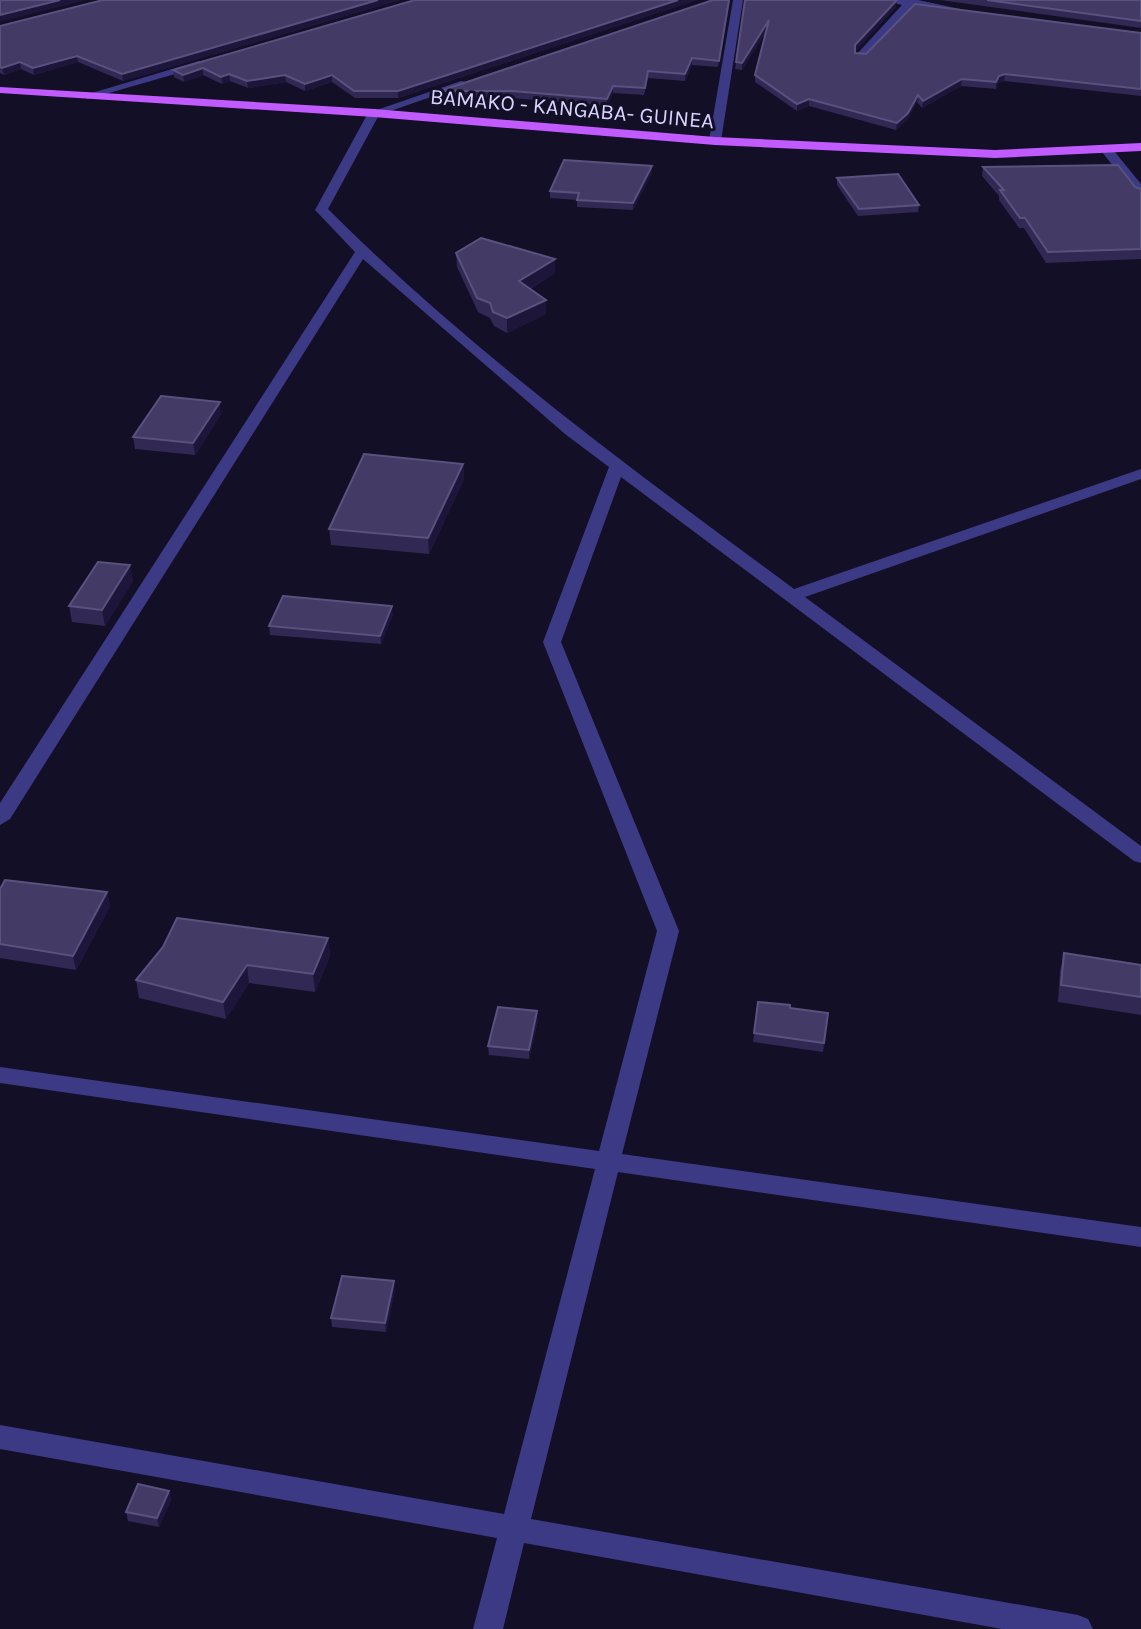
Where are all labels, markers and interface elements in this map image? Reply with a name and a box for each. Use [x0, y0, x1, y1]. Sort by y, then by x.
street label: BAMAKO - KANGABA- GUINEA [429, 84, 715, 134]

